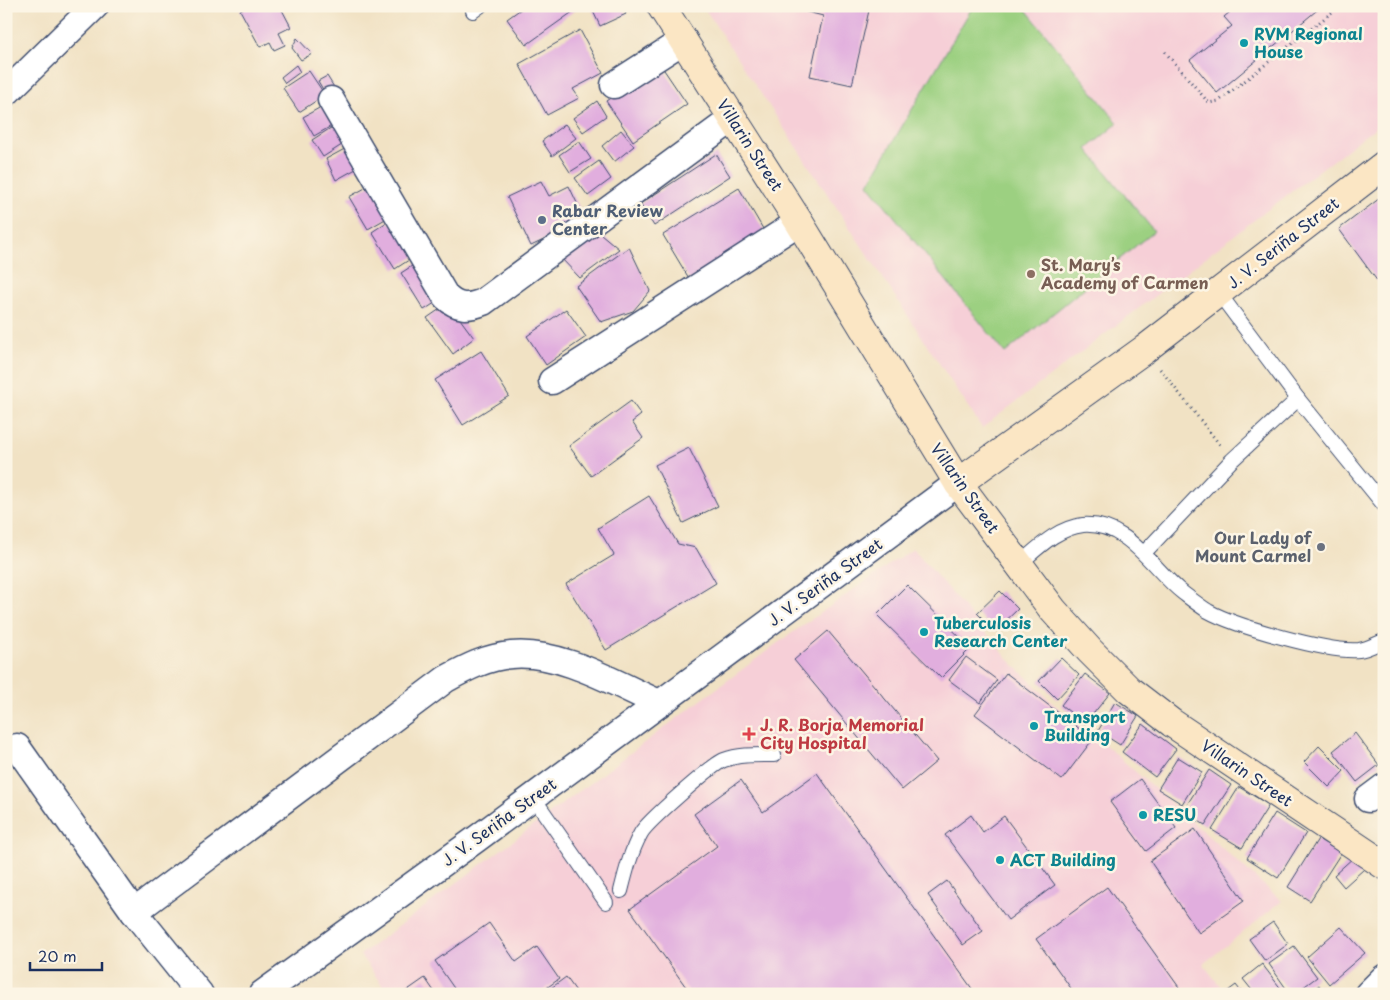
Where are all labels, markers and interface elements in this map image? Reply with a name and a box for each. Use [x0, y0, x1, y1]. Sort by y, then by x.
place label: RVM Regional House [1254, 21, 1363, 63]
marker: RVM Regional House [1238, 37, 1250, 49]
street label: Villarin Street [712, 94, 790, 196]
street label: J. V. Seriña Street [1221, 191, 1344, 294]
place label: Rabar Review Center [552, 198, 663, 240]
marker: Rabar Review Center [536, 214, 548, 226]
place label: St. Mary’s Academy of Carmen [1040, 252, 1209, 294]
marker: St. Mary’s Academy of Carmen [1025, 268, 1037, 280]
street label: Villarin Street [926, 437, 1006, 538]
place label: Our Lady of Mount Carmel [1195, 525, 1312, 567]
street label: J. V. Seriña Street [762, 531, 887, 631]
marker: Our Lady of Mount Carmel [1315, 541, 1327, 553]
place label: Tuberculosis Research Center [934, 610, 1068, 652]
marker: Tuberculosis Research Center [918, 626, 930, 638]
place label: Transport Building [1044, 704, 1126, 746]
place label: J. R. Borja Memorial City Hospital [760, 712, 924, 754]
marker: Transport Building [1028, 720, 1040, 732]
marker: J. R. Borja Memorial City Hospital [742, 727, 756, 741]
street label: Villarin Street [1197, 733, 1298, 812]
street label: J. V. Seriña Street [436, 771, 561, 871]
place label: RESU [1153, 802, 1196, 826]
marker: RESU [1137, 809, 1149, 821]
place label: ACT Building [1010, 847, 1116, 871]
marker: ACT Building [994, 854, 1006, 866]
scale bar [30, 940, 102, 972]
text: 20 m [38, 944, 77, 967]

